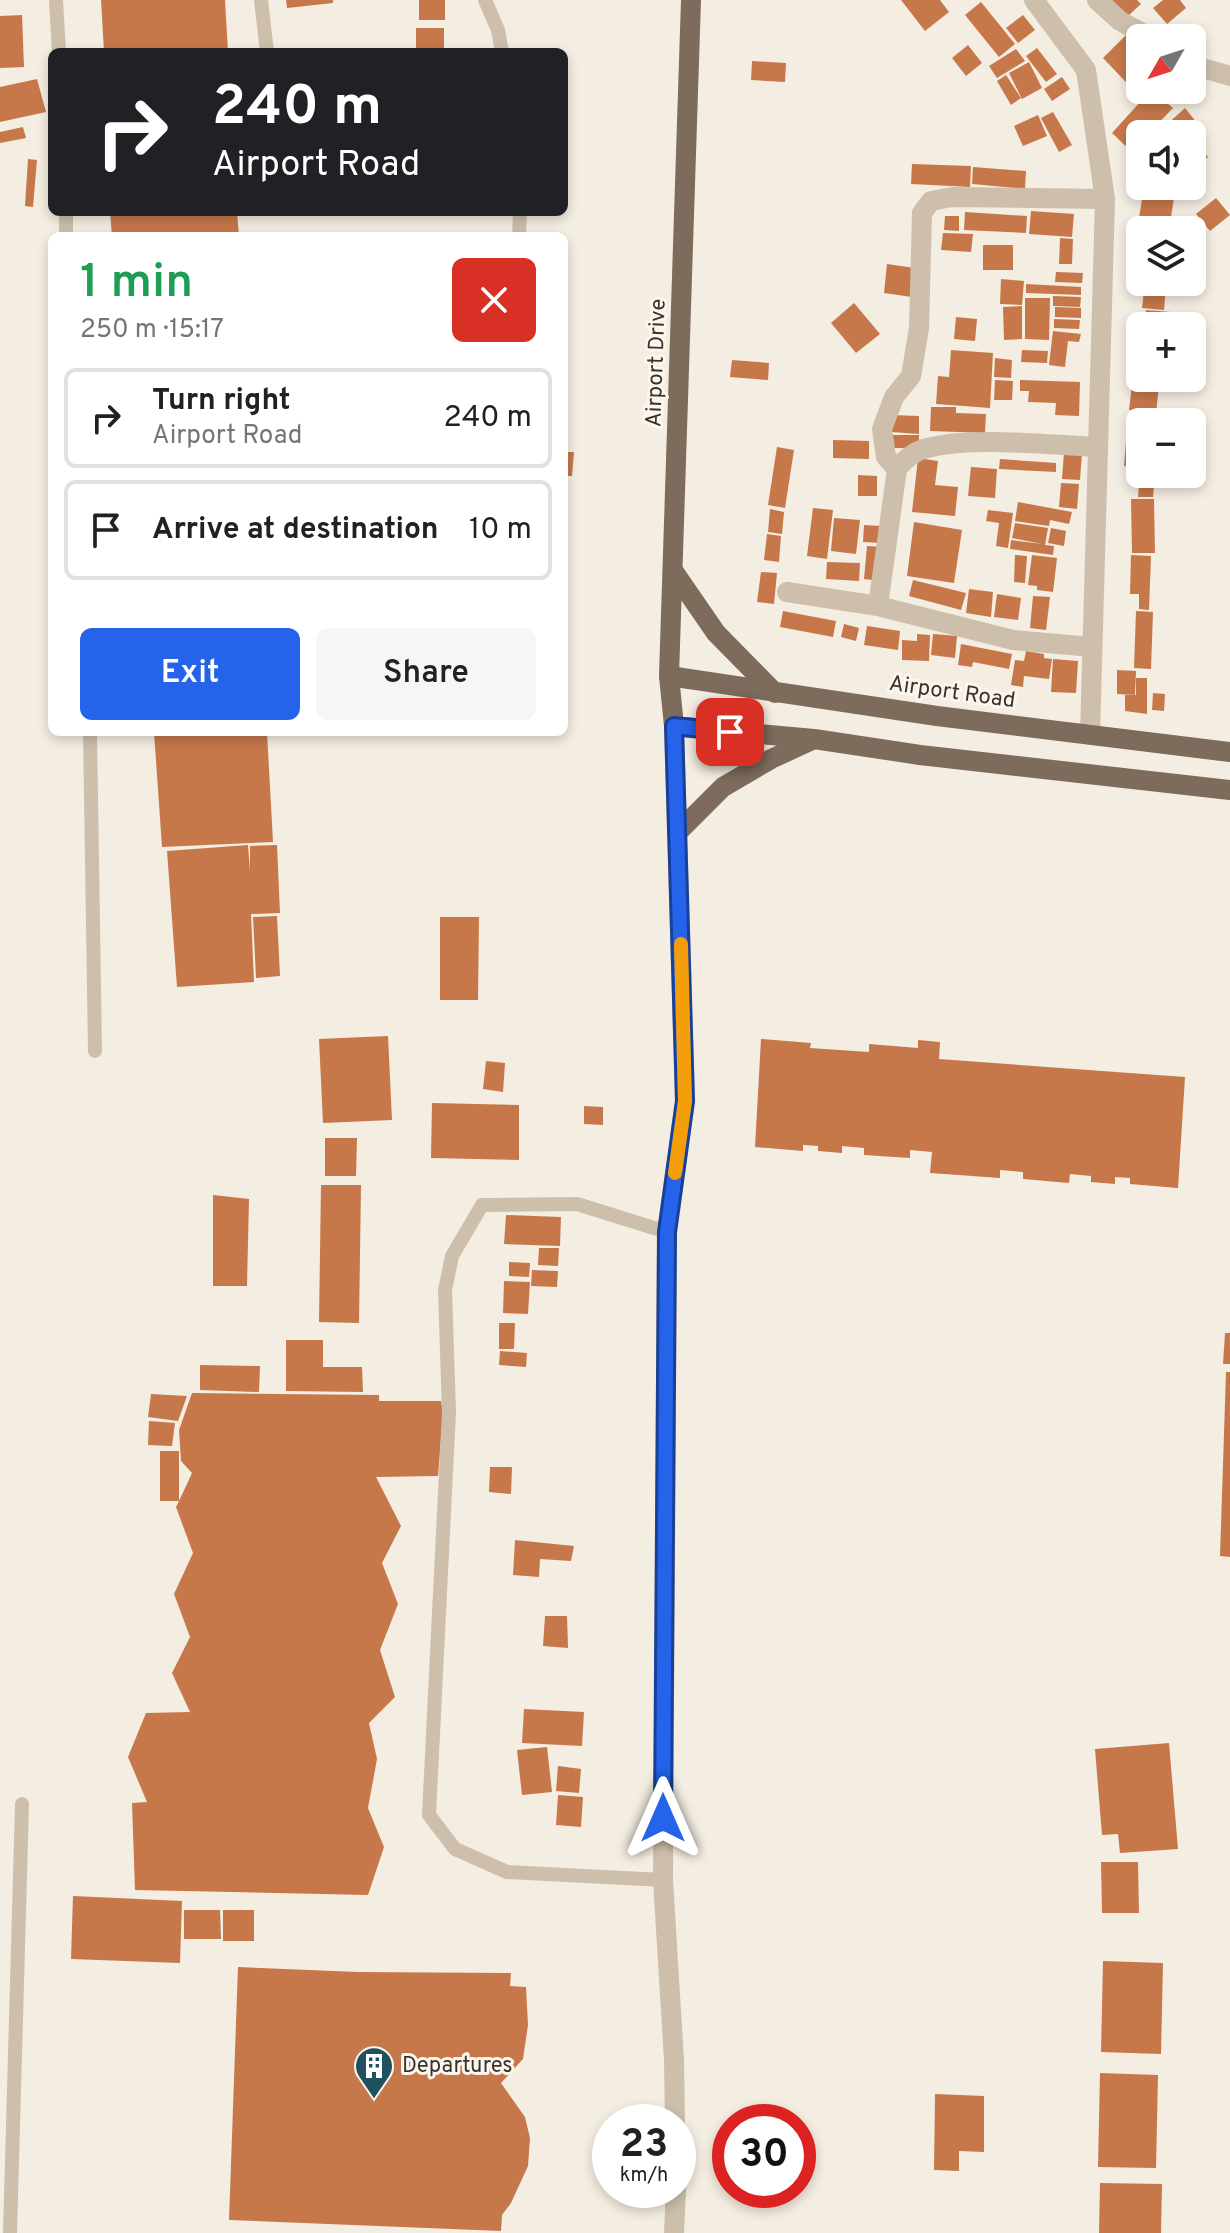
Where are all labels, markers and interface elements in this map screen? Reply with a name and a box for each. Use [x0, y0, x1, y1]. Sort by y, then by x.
north arrow [1126, 24, 1206, 104]
map controls [1126, 24, 1206, 488]
text: 240 m [212, 74, 382, 144]
icon: right [80, 80, 184, 184]
button: sound [1126, 120, 1206, 200]
text: Airport Road [212, 143, 420, 189]
button: layers [1126, 216, 1206, 296]
text: 1 min [80, 254, 193, 314]
button: close [452, 258, 536, 342]
street label: Airport Drive [641, 298, 673, 428]
button: + [1126, 312, 1206, 392]
text: 250 m · 15:17 [80, 314, 224, 347]
text: Turn right [152, 383, 290, 420]
icon: right [84, 396, 128, 440]
text: 240 m [444, 400, 532, 437]
button: − [1126, 408, 1206, 488]
text: Airport Road [152, 420, 302, 453]
icon: arrive [84, 508, 128, 552]
text: Arrive at destination [152, 512, 438, 549]
text: 10 m [469, 512, 532, 549]
button: Exit [80, 628, 300, 720]
button: Share [316, 628, 536, 720]
street label: Airport Road [887, 671, 1017, 715]
pin [696, 698, 764, 766]
icon: arrive [708, 710, 752, 754]
position arrow [621, 1776, 705, 1860]
building icon: Departures [353, 2045, 395, 2100]
place label: Departures [402, 2053, 513, 2080]
speed limit sign: 30 [712, 2104, 816, 2208]
text: 23 [620, 2121, 668, 2171]
text: km/h [620, 2163, 668, 2189]

